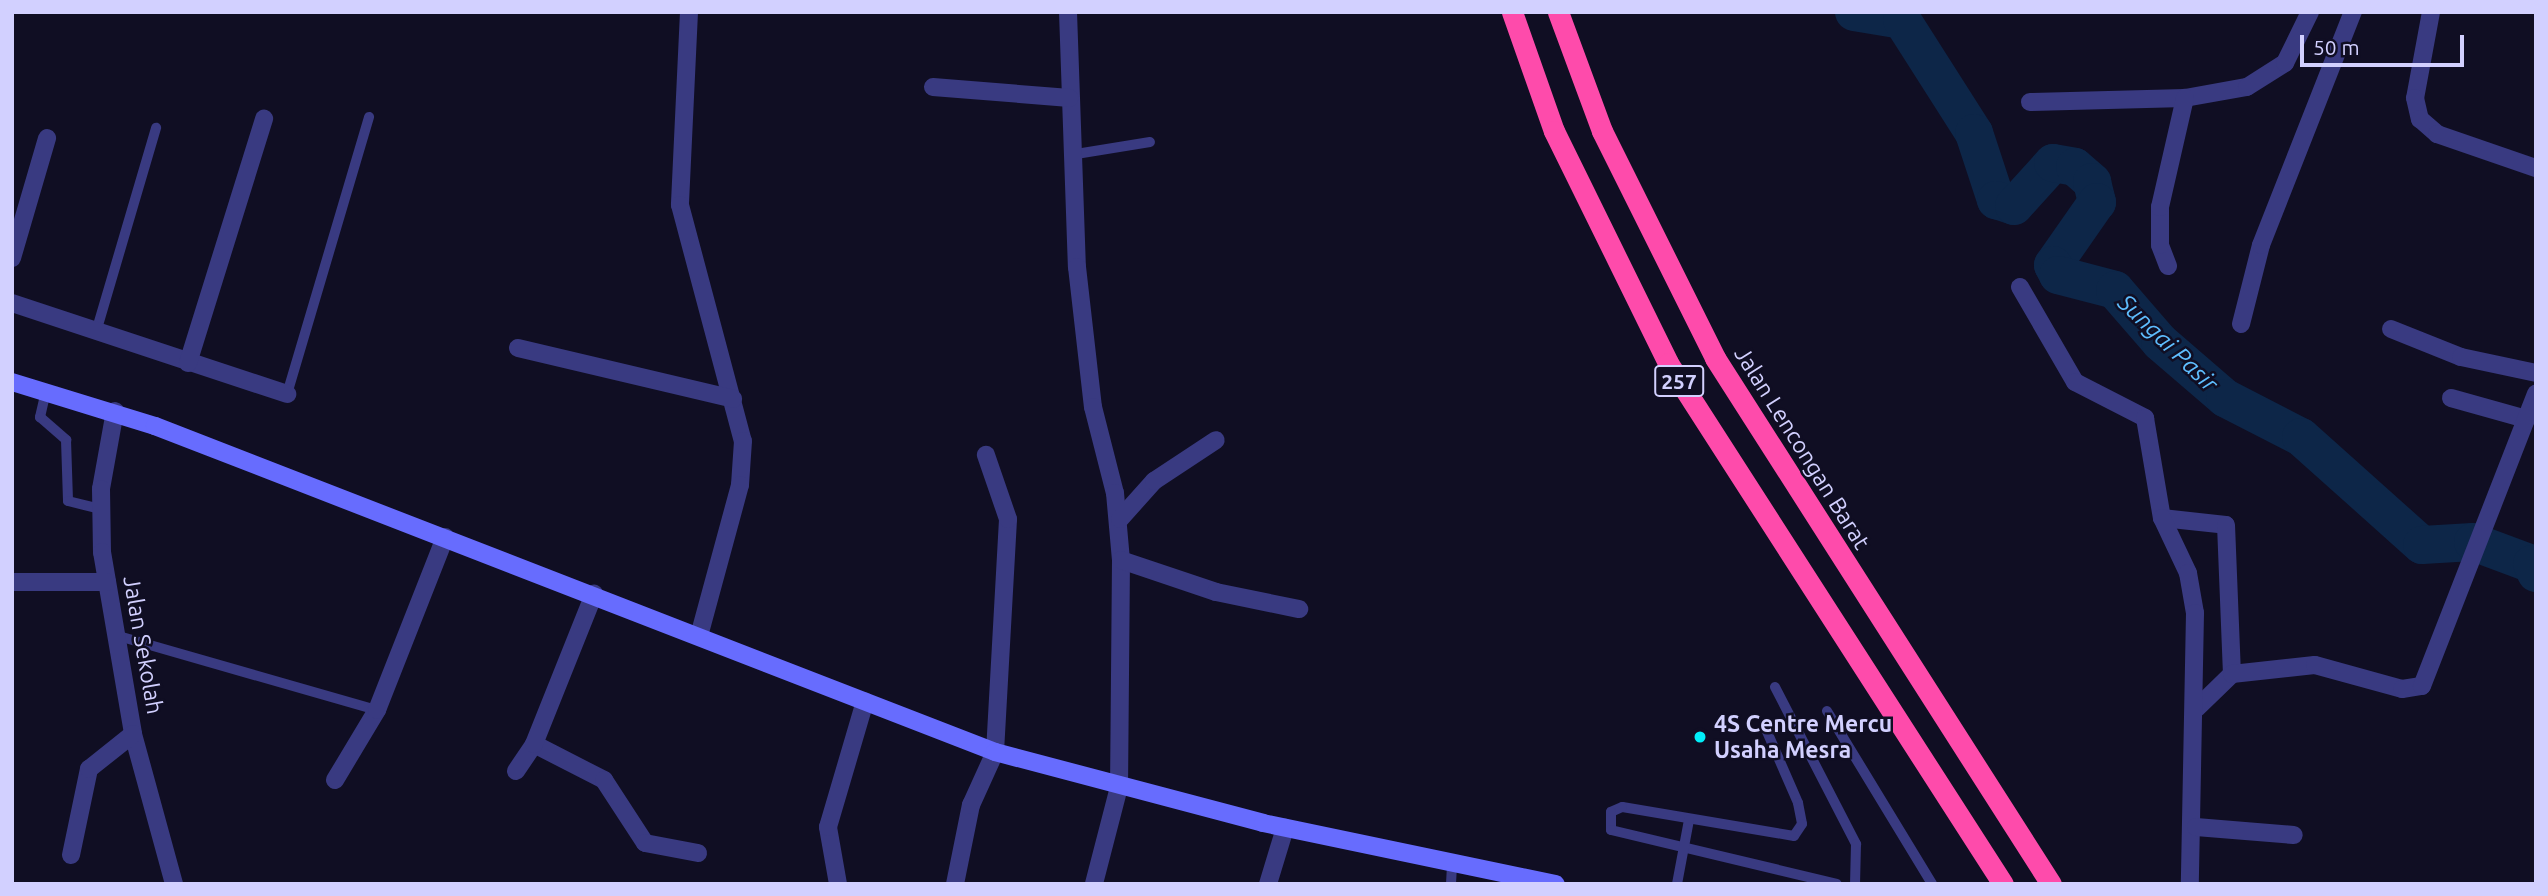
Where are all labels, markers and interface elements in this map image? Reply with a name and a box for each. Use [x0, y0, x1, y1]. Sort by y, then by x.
scale bar [2303, 21, 2468, 65]
text: 50 m [2313, 35, 2360, 59]
water label: Sungai Pasir [2112, 288, 2224, 398]
street label: Jalan Lencongan Barat [1728, 342, 1876, 554]
road number: 257 [1653, 364, 1705, 398]
street label: Jalan Sekolah [117, 574, 169, 716]
place label: 4S Centre Mercu Usaha Mesra [1714, 710, 1892, 764]
marker: 4S Centre Mercu Usaha Mesra [1692, 729, 1708, 745]

